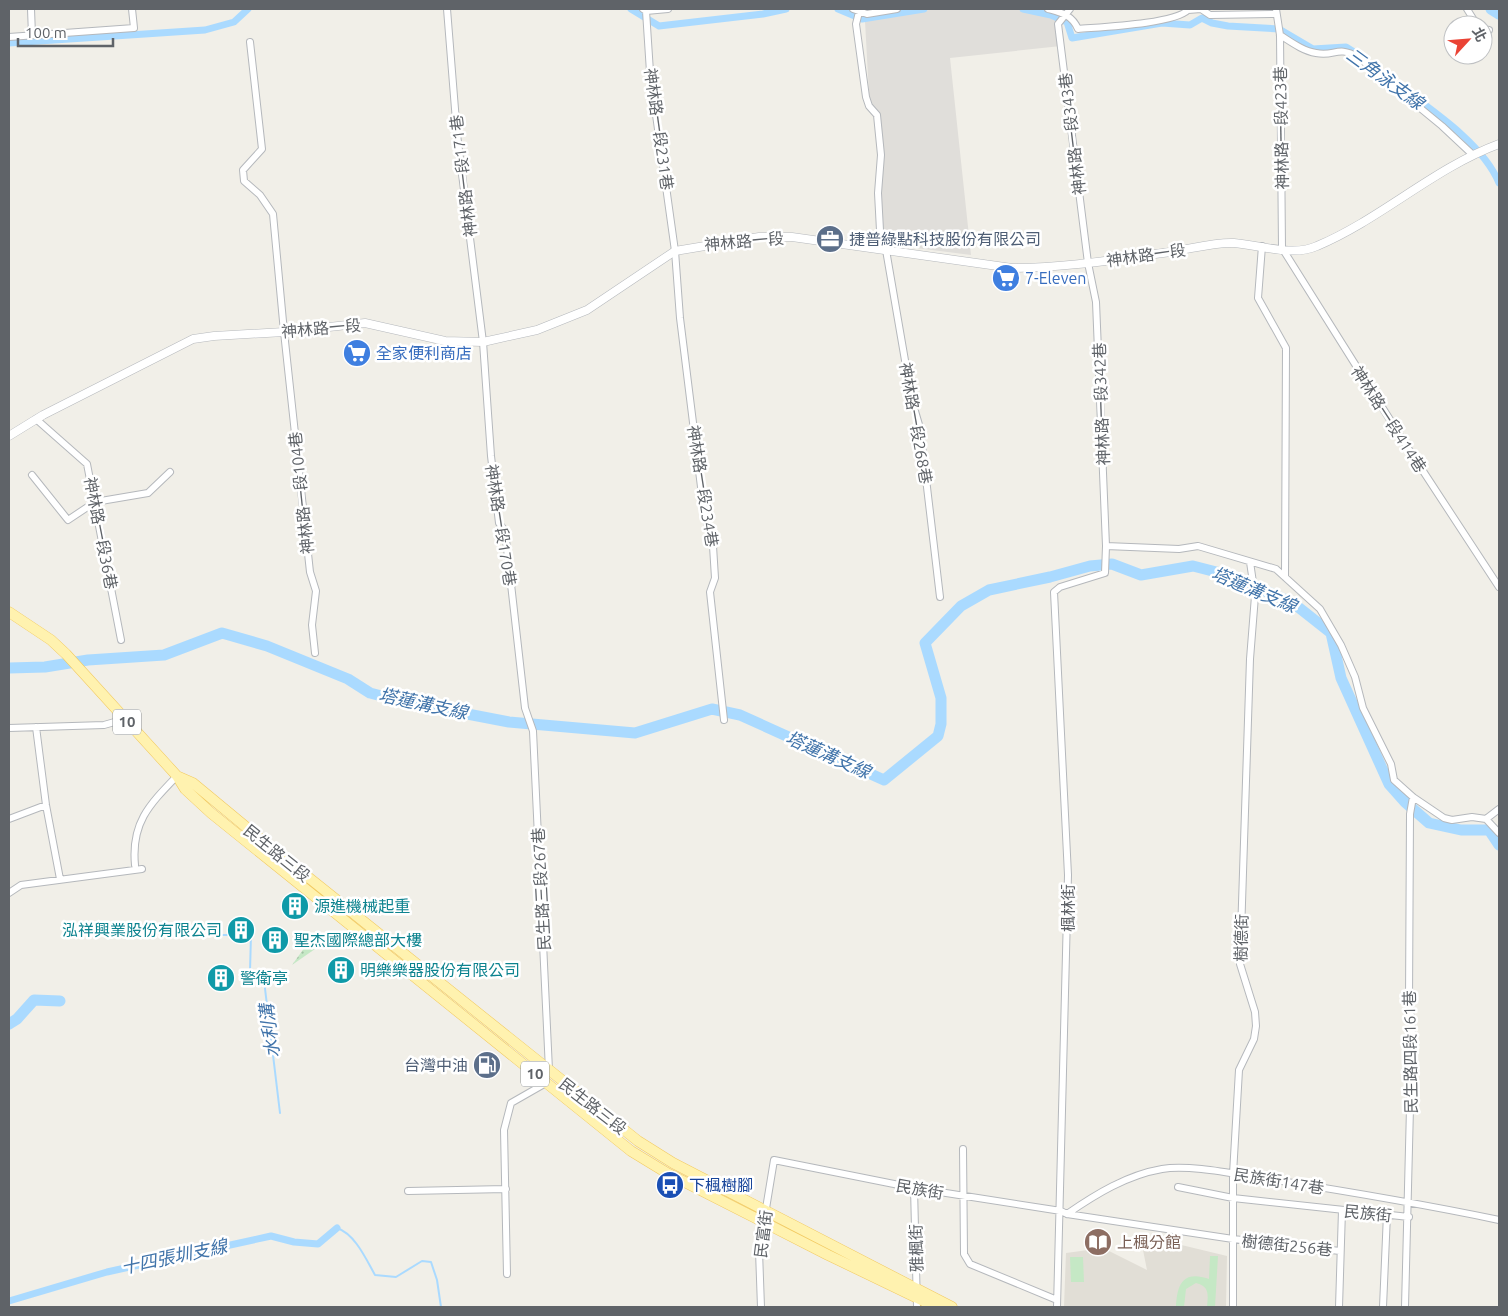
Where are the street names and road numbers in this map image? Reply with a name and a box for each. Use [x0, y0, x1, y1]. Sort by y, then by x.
street label: 神林路一段423巷 [1271, 66, 1291, 190]
street label: 神林路一段231巷 [642, 67, 676, 191]
street label: 神林路一段343巷 [1056, 72, 1088, 196]
street label: 神林路一段171巷 [447, 114, 479, 238]
street label: 神林路一段 [703, 229, 785, 253]
street label: 神林路一段 [1105, 241, 1187, 269]
street label: 神林路一段 [280, 316, 362, 340]
street label: 神林路一段342巷 [1090, 342, 1112, 466]
street label: 神林路一段268巷 [896, 361, 936, 485]
street label: 神林路一段414巷 [1348, 362, 1430, 476]
street label: 神林路一段234巷 [684, 424, 722, 548]
street label: 神林路一段104巷 [286, 431, 316, 555]
street label: 神林路一段170巷 [482, 463, 520, 587]
street label: 神林路一段36巷 [81, 475, 121, 591]
road number: 10 [113, 710, 141, 734]
street label: 民生路三段 [240, 821, 314, 885]
street label: 民生路三段267巷 [529, 827, 553, 951]
street label: 楓林街 [1059, 884, 1077, 932]
street label: 樹德街 [1232, 914, 1250, 962]
street label: 民生路四段161巷 [1400, 990, 1420, 1114]
road number: 10 [521, 1062, 549, 1086]
street label: 民生路三段 [556, 1074, 630, 1138]
street label: 民族街147巷 [1233, 1165, 1325, 1197]
street label: 民族街 [895, 1176, 945, 1202]
street label: 民族街 [1343, 1202, 1393, 1224]
street label: 民富街 [751, 1209, 775, 1259]
street label: 雅楓街 [907, 1224, 925, 1272]
street label: 樹德街256巷 [1241, 1231, 1333, 1259]

